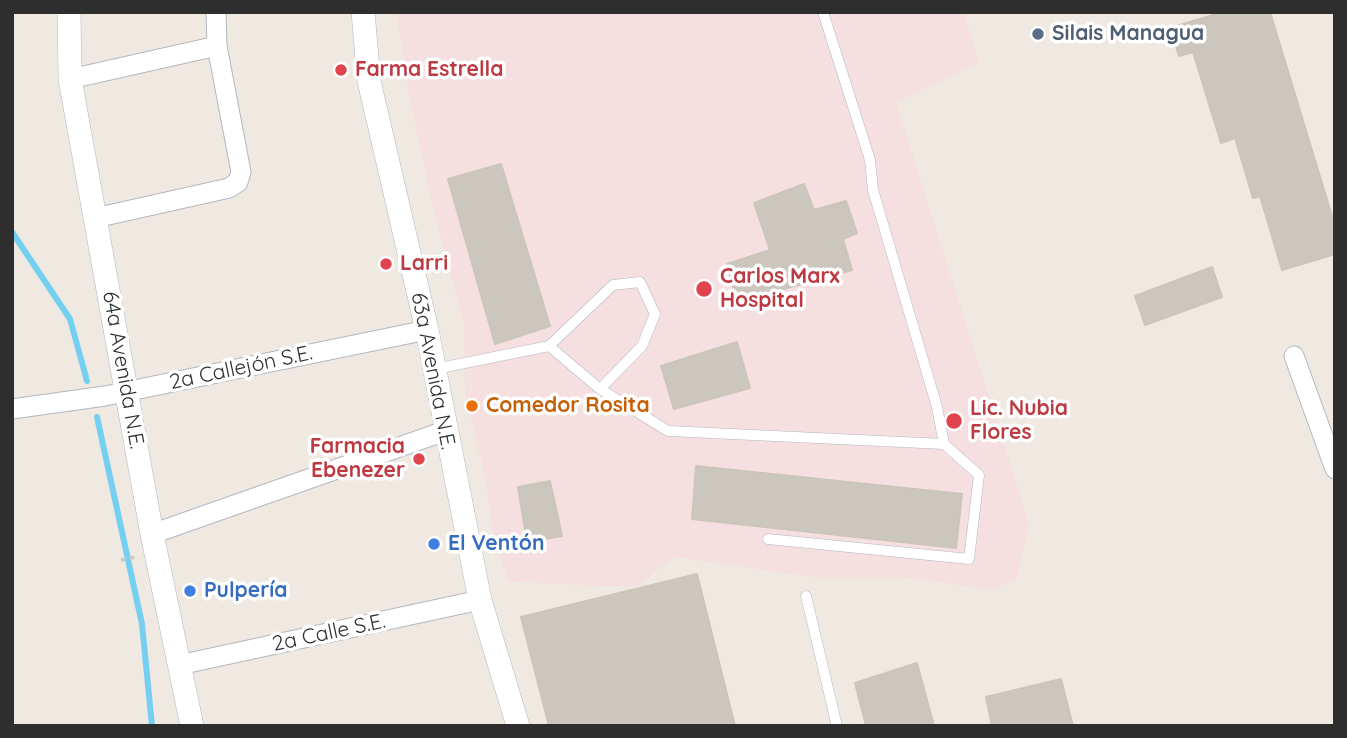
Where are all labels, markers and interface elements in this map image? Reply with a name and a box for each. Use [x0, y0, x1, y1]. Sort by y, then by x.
place label: Silais Managua [1052, 21, 1204, 47]
marker: Silais Managua [1030, 26, 1046, 42]
place label: Farma Estrella [355, 57, 503, 83]
marker: Farma Estrella [333, 62, 349, 78]
place label: Larri [400, 251, 448, 277]
marker: Larri [378, 256, 394, 272]
place label: Carlos Marx Hospital [720, 264, 840, 314]
marker: Carlos Marx Hospital [694, 279, 714, 299]
street label: 64a Avenida N.E. [97, 289, 149, 451]
street label: 63a Avenida N.E. [405, 290, 461, 452]
street label: 2a Callejón S.E. [167, 341, 315, 395]
place label: Comedor Rosita [486, 393, 650, 419]
place label: Lic. Nubia Flores [970, 396, 1068, 446]
marker: Comedor Rosita [464, 398, 480, 414]
marker: Lic. Nubia Flores [944, 411, 964, 431]
place label: Farmacia Ebenezer [310, 434, 405, 484]
marker: Farmacia Ebenezer [411, 451, 427, 467]
place label: El Ventón [448, 531, 544, 557]
marker: El Ventón [426, 536, 442, 552]
place label: Pulpería [204, 578, 287, 604]
marker: Pulpería [182, 583, 198, 599]
street label: 2a Calle S.E. [270, 609, 388, 657]

